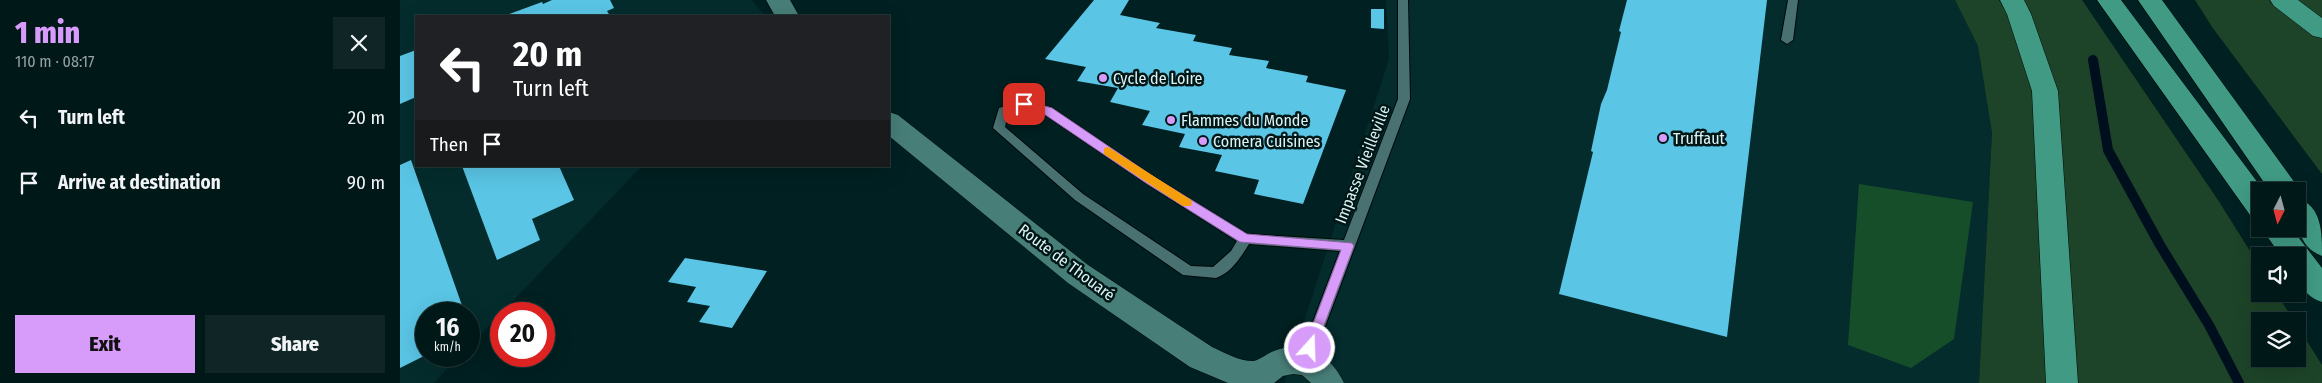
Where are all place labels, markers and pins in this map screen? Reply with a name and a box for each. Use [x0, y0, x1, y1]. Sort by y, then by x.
place label: Cycle de Loire [1113, 69, 1203, 88]
marker: Cycle de Loire [1097, 72, 1109, 84]
pin [1003, 83, 1045, 125]
place label: Flammes du Monde [1181, 111, 1308, 130]
marker: Flammes du Monde [1165, 114, 1177, 126]
place label: Truffaut [1673, 129, 1726, 148]
place label: Comera Cuisines [1213, 132, 1321, 151]
marker: Truffaut [1657, 132, 1669, 144]
marker: Comera Cuisines [1197, 135, 1209, 147]

